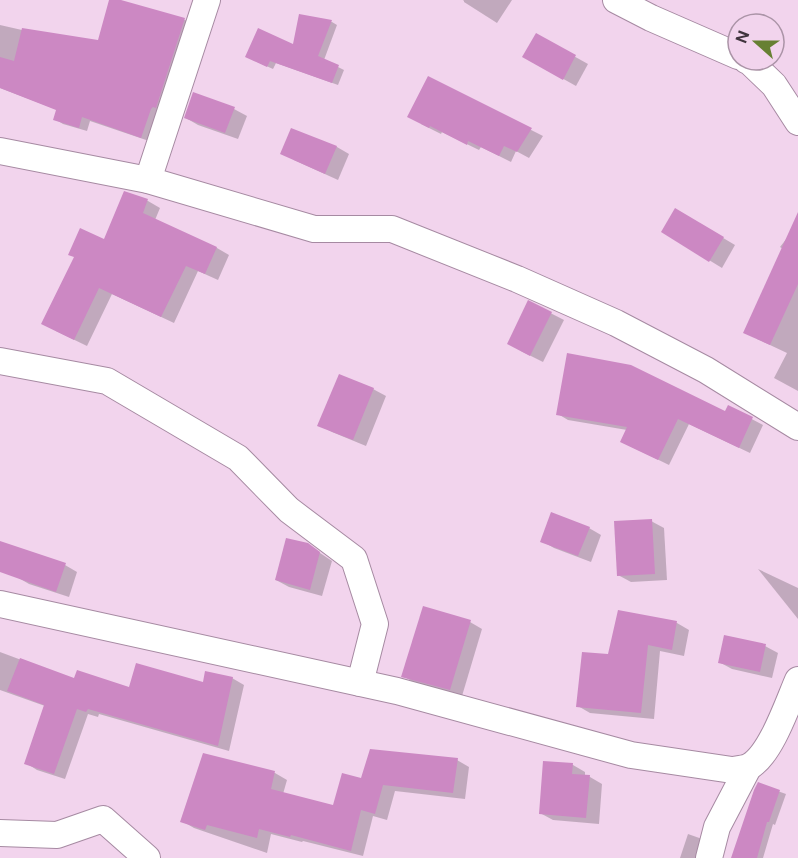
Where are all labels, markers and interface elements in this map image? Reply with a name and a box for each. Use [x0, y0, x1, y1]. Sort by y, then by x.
north arrow [726, 12, 786, 72]
text: N [731, 28, 754, 46]

